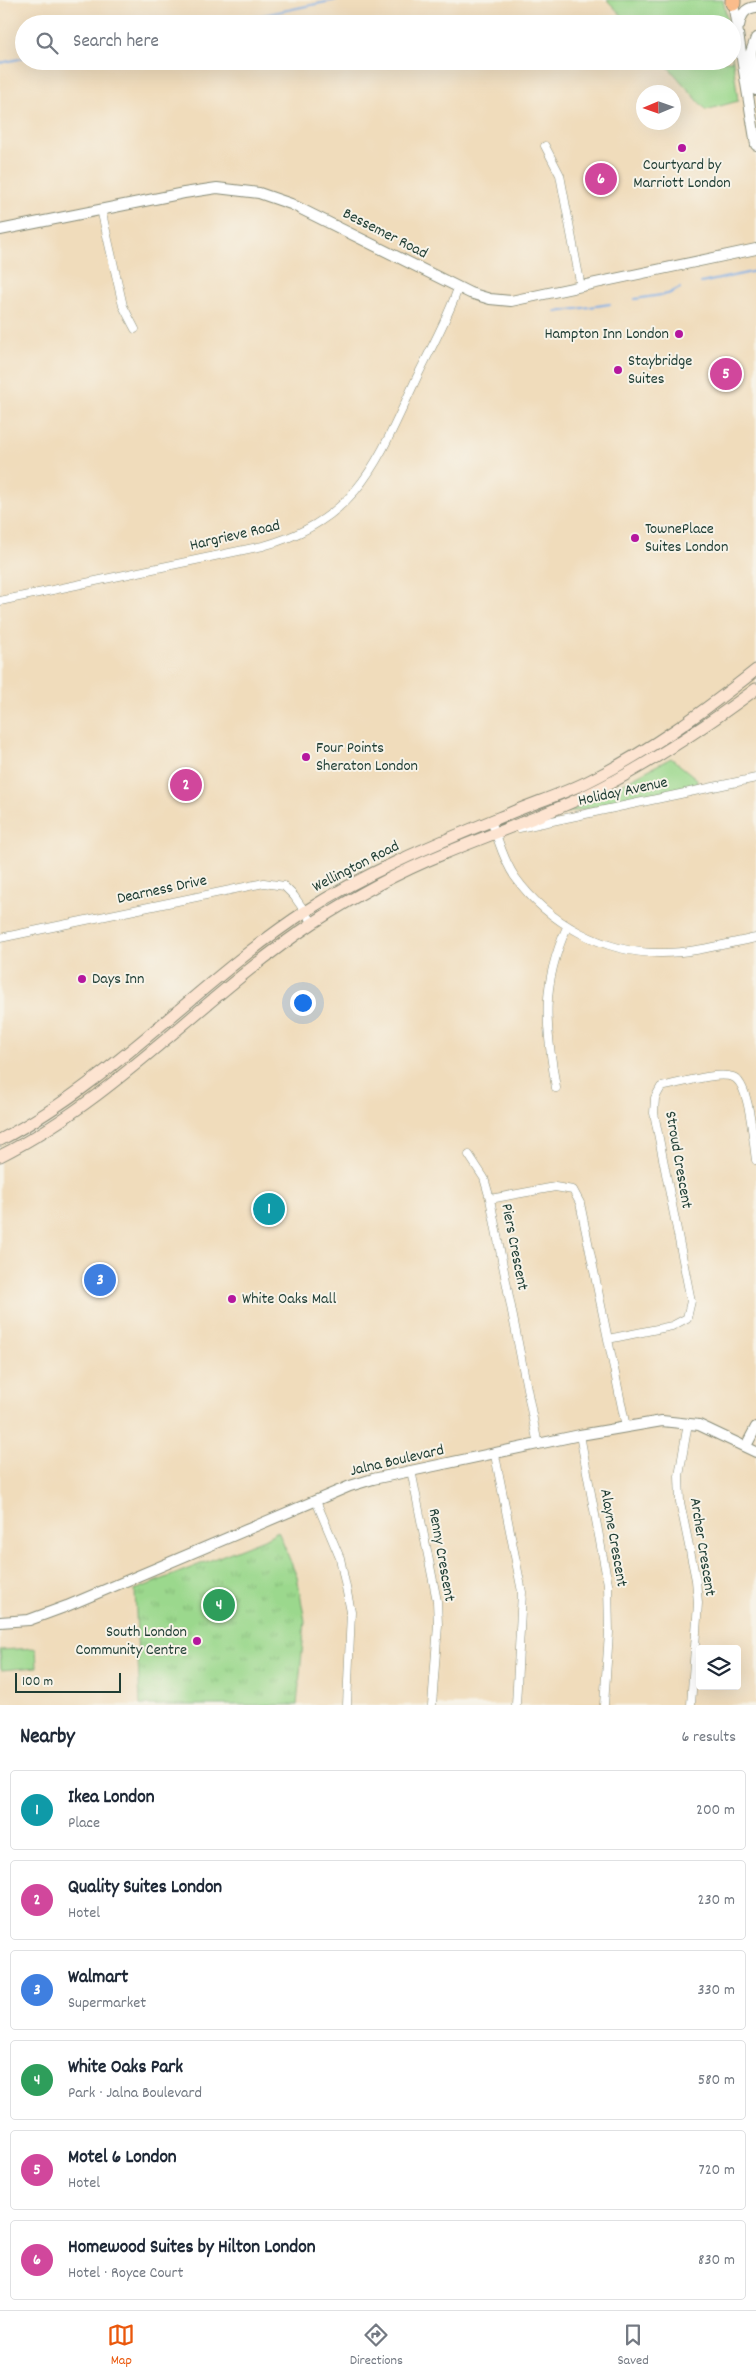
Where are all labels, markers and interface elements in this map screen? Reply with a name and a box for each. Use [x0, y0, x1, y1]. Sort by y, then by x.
search box [15, 15, 741, 70]
icon: search [33, 29, 61, 57]
text: Search here [73, 29, 159, 56]
north arrow [636, 85, 681, 130]
marker: Courtyard by Marriott London [676, 142, 688, 154]
place label: Courtyard by Marriott London [633, 154, 731, 195]
pin: 6 [585, 160, 617, 198]
street label: Bessemer Road [338, 203, 432, 265]
place label: Hampton Inn London [544, 323, 669, 346]
marker: Hampton Inn London [673, 328, 685, 340]
place label: Staybridge Suites [628, 350, 692, 391]
pin: 5 [710, 355, 742, 393]
marker: Staybridge Suites [612, 364, 624, 376]
street label: Hargrieve Road [188, 514, 282, 558]
place label: TownePlace Suites London [645, 518, 728, 559]
marker: TownePlace Suites London [629, 532, 641, 544]
place label: Four Points Sheraton London [316, 737, 418, 778]
marker: Four Points Sheraton London [300, 751, 312, 763]
pin: 2 [170, 766, 202, 804]
street label: Holiday Avenue [576, 771, 670, 813]
street label: Wellington Road [308, 835, 404, 899]
street label: Dearness Drive [115, 869, 209, 911]
place label: Days Inn [92, 968, 144, 991]
marker: Days Inn [76, 973, 88, 985]
your location [290, 990, 316, 1016]
street label: Stroud Crescent [658, 1110, 698, 1211]
pin: 1 [253, 1190, 285, 1228]
street label: Piers Crescent [494, 1202, 534, 1292]
pin: 3 [84, 1261, 116, 1299]
place label: White Oaks Mall [242, 1288, 336, 1311]
marker: White Oaks Mall [226, 1293, 238, 1305]
street label: Jalna Boulevard [348, 1439, 446, 1483]
street label: Alayne Crescent [593, 1487, 633, 1589]
street label: Archer Crescent [683, 1496, 721, 1598]
street label: Renny Crescent [421, 1507, 461, 1603]
pin: 4 [203, 1586, 235, 1624]
place label: South London Community Centre [76, 1621, 187, 1662]
marker: South London Community Centre [191, 1635, 203, 1647]
map controls [696, 1645, 741, 1690]
button: layers [696, 1645, 741, 1690]
scale bar [15, 1670, 121, 1693]
text: 100 m [22, 1672, 53, 1692]
text: Nearby [20, 1723, 75, 1753]
text: 6 results [681, 1726, 736, 1749]
text: Ikea London [68, 1785, 154, 1812]
text: 1 [35, 1799, 39, 1822]
text: 200 m [696, 1799, 735, 1822]
text: Place [68, 1812, 100, 1835]
text: Quality Suites London [68, 1875, 222, 1902]
text: 2 [34, 1889, 41, 1912]
text: 230 m [698, 1889, 735, 1912]
text: Hotel [68, 1902, 100, 1925]
text: Walmart [68, 1965, 128, 1992]
text: 3 [33, 1979, 41, 2002]
text: 330 m [697, 1979, 735, 2002]
text: Supermarket [68, 1992, 146, 2015]
text: White Oaks Park [68, 2055, 183, 2082]
text: 4 [34, 2069, 40, 2092]
text: 580 m [698, 2069, 735, 2092]
text: Park · Jalna Boulevard [68, 2082, 202, 2105]
text: Motel 6 London [68, 2145, 177, 2172]
text: 5 [33, 2159, 41, 2182]
text: 720 m [699, 2159, 735, 2182]
text: Hotel [68, 2172, 100, 2195]
text: Homewood Suites by Hilton London [68, 2235, 316, 2262]
text: 6 [33, 2249, 41, 2272]
text: 830 m [698, 2249, 735, 2272]
text: Hotel · Royce Court [68, 2262, 183, 2285]
tab: Map [107, 2321, 135, 2371]
tab: Directions [350, 2321, 403, 2371]
tab: Saved [617, 2321, 649, 2371]

